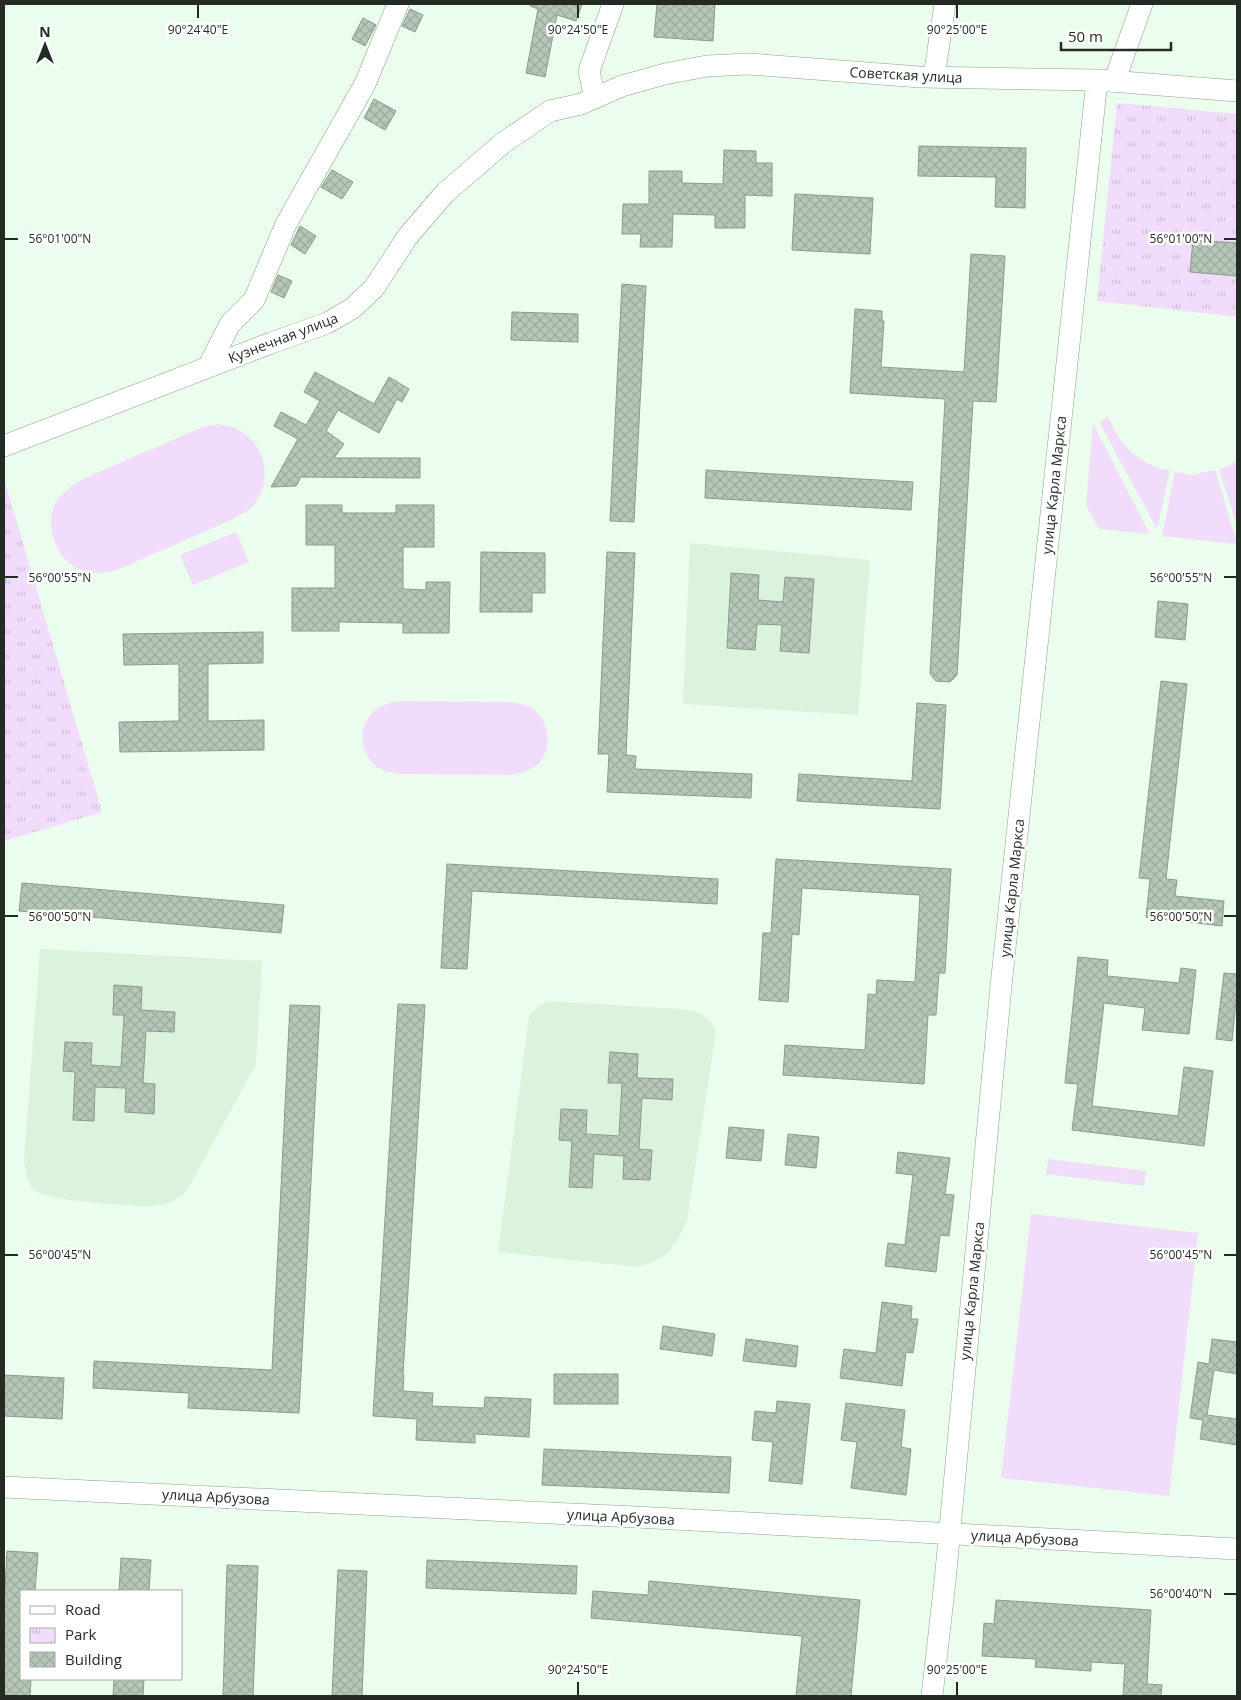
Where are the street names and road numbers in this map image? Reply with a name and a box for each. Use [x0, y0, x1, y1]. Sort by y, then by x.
street label: Советская улица [849, 62, 963, 87]
street label: Кузнечная улица [225, 308, 340, 367]
street label: улица Карла Маркса [1037, 415, 1070, 555]
street label: улица Карла Маркса [995, 818, 1028, 958]
street label: улица Карла Маркса [955, 1221, 988, 1361]
street label: улица Арбузова [162, 1484, 270, 1509]
street label: улица Арбузова [567, 1504, 675, 1529]
street label: улица Арбузова [971, 1525, 1079, 1550]

